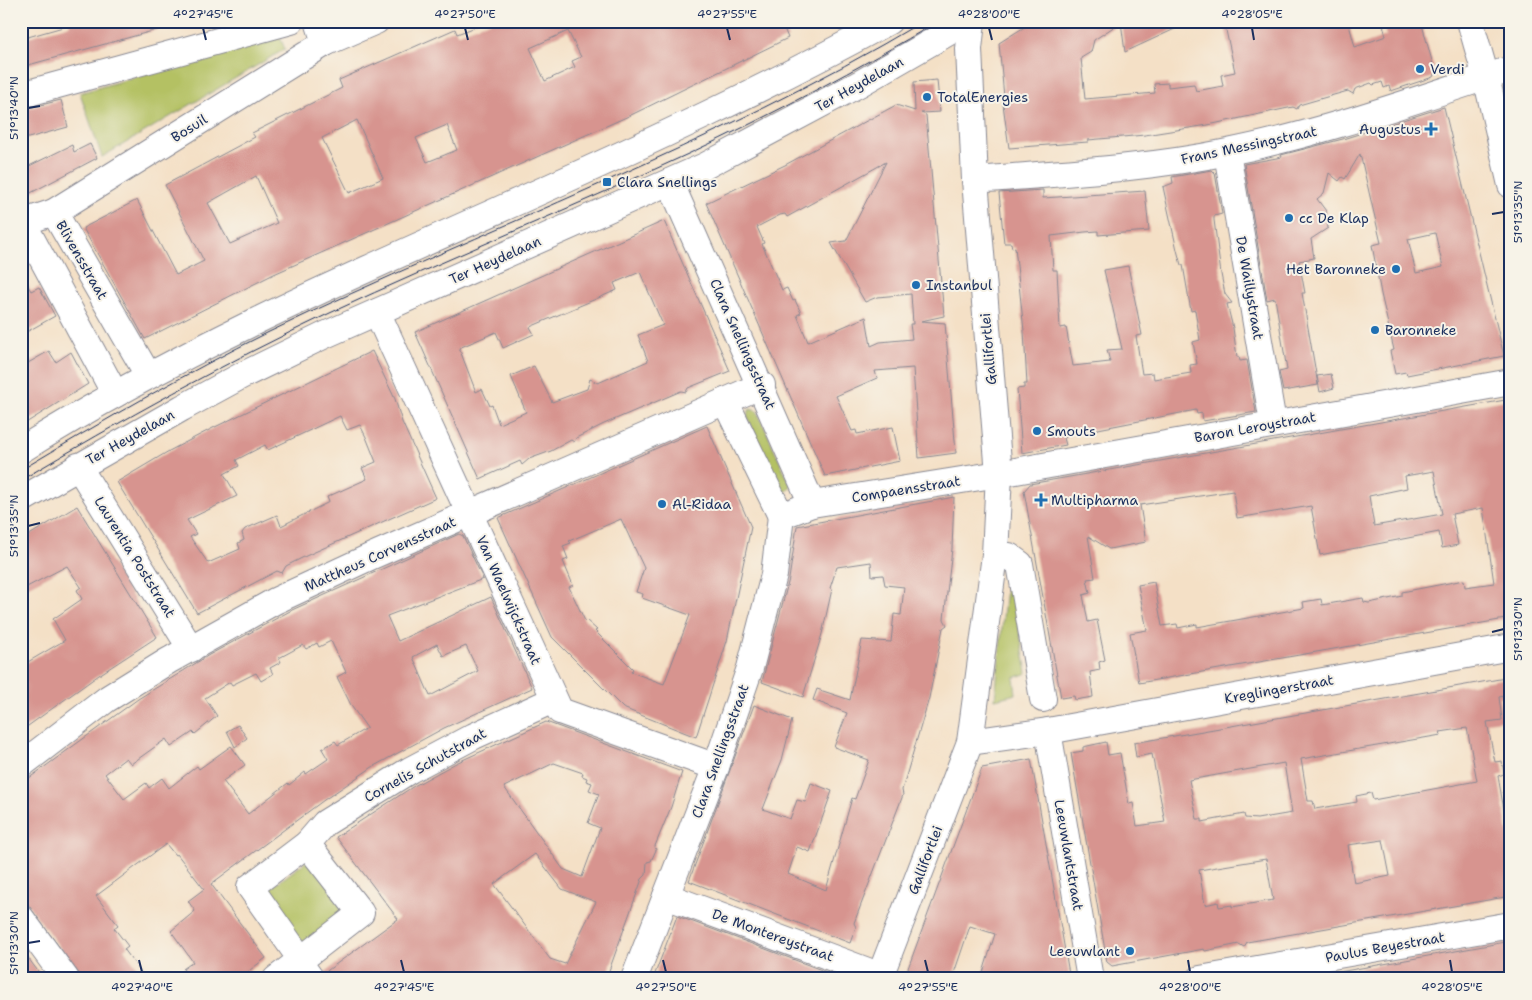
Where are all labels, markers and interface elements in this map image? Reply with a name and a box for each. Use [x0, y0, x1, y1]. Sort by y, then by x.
text: 4°27'45"E [173, 6, 233, 22]
text: 4°27'50"E [434, 6, 496, 22]
text: 4°27'55"E [697, 6, 757, 22]
text: 4°28'00"E [958, 6, 1020, 22]
text: 4°28'05"E [1221, 6, 1283, 22]
street label: Ter Heydelaan [812, 52, 907, 116]
place label: Verdi [1430, 60, 1465, 78]
marker: Verdi [1414, 63, 1426, 75]
text: 51°13'40"N [6, 76, 22, 140]
place label: TotalEnergies [937, 88, 1028, 106]
marker: TotalEnergies [921, 91, 933, 103]
street label: Bosuil [168, 110, 211, 146]
place label: Augustus [1359, 120, 1421, 138]
street label: Frans Messingstraat [1179, 122, 1319, 168]
marker: Augustus [1425, 123, 1437, 135]
place label: Clara Snellings [617, 173, 717, 191]
marker: Clara Snellings [601, 176, 613, 188]
text: 51°13'35"N [1510, 181, 1526, 243]
place label: cc De Klap [1299, 209, 1369, 227]
marker: cc De Klap [1283, 212, 1295, 224]
street label: Blivensstraat [52, 217, 112, 303]
street label: Ter Heydelaan [446, 232, 544, 288]
street label: De Waillystraat [1232, 235, 1268, 341]
place label: Het Baronneke [1286, 260, 1386, 278]
marker: Het Baronneke [1390, 263, 1402, 275]
street label: Clara Snellingsstraat [706, 276, 780, 412]
place label: Instanbul [926, 276, 993, 294]
marker: Instanbul [910, 279, 922, 291]
street label: Gallifortlei [976, 312, 1000, 386]
place label: Baronneke [1385, 321, 1456, 339]
marker: Baronneke [1369, 324, 1381, 336]
street label: Ter Heydelaan [83, 405, 178, 469]
street label: Baron Leroystraat [1193, 407, 1317, 447]
place label: Smouts [1047, 422, 1096, 440]
marker: Smouts [1031, 425, 1043, 437]
street label: Compaensstraat [850, 472, 962, 506]
place label: Multipharma [1051, 491, 1138, 509]
street label: Laurentia Poststraat [90, 493, 180, 621]
marker: Multipharma [1035, 494, 1047, 506]
text: 51°13'35"N [6, 495, 22, 557]
place label: Al-Ridaa [672, 495, 731, 513]
marker: Al-Ridaa [656, 498, 668, 510]
street label: Mattheus Corvensstraat [301, 512, 459, 596]
street label: Van Waelwijckstraat [472, 533, 546, 667]
text: 51°13'30"N [1510, 597, 1526, 661]
street label: Kreglingerstraat [1223, 671, 1335, 707]
street label: Clara Snellingsstraat [687, 681, 753, 821]
street label: Cornelis Schutstraat [361, 724, 489, 806]
street label: Leeuwlantstraat [1050, 798, 1088, 912]
street label: Gallifortlei [904, 823, 946, 897]
street label: De Montereystraat [710, 905, 836, 965]
text: 51°13'30"N [6, 911, 22, 975]
street label: Paulus Beyestraat [1324, 928, 1446, 966]
place label: Leeuwlant [1049, 942, 1120, 960]
marker: Leeuwlant [1124, 945, 1136, 957]
text: 4°27'40"E [111, 979, 173, 995]
text: 4°27'45"E [374, 979, 434, 995]
text: 4°27'50"E [635, 979, 697, 995]
text: 4°27'55"E [898, 979, 958, 995]
text: 4°28'00"E [1159, 979, 1221, 995]
text: 4°28'05"E [1421, 979, 1483, 995]

